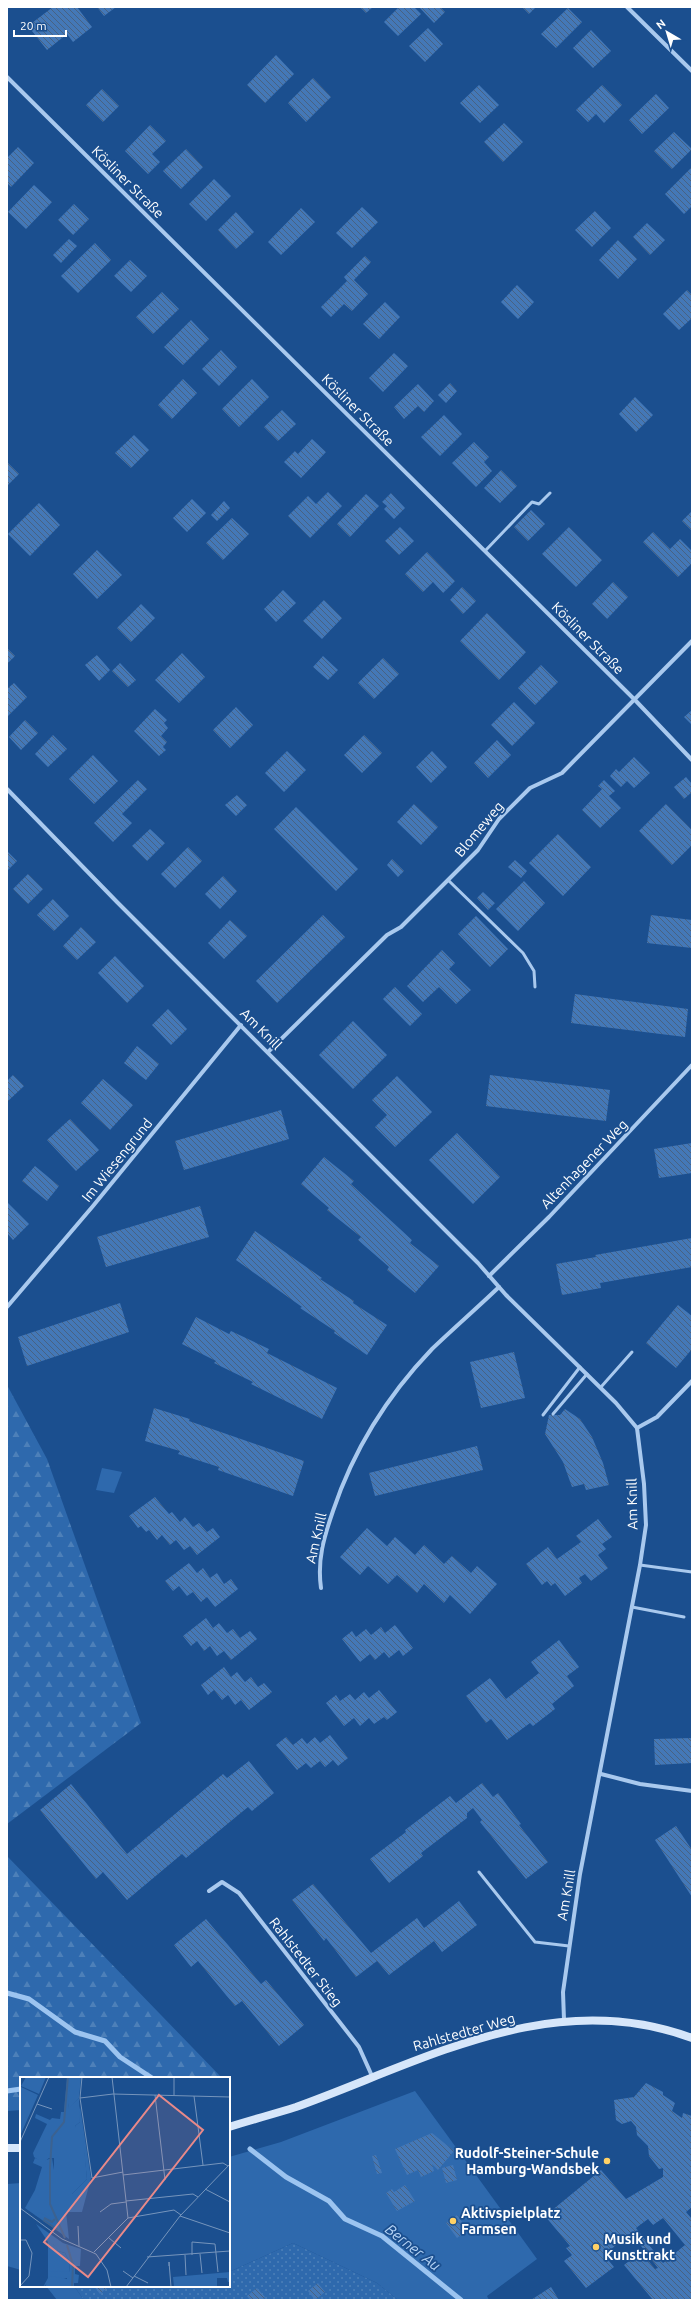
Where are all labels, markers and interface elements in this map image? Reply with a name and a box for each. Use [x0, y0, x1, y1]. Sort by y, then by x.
scale bar [14, 12, 66, 38]
north arrow [647, 12, 687, 52]
text: N [654, 17, 668, 31]
text: 20 m [20, 19, 47, 32]
street label: Kösliner Straße [89, 143, 167, 221]
street label: Kösliner Straße [319, 371, 397, 449]
street label: Kösliner Straße [549, 599, 627, 677]
street label: Blomeweg [451, 798, 507, 860]
street label: Am Knill [237, 1005, 285, 1053]
street label: Im Wiesengrund [79, 1115, 155, 1205]
street label: Altenhagener Weg [537, 1116, 631, 1212]
street label: Am Knill [624, 1478, 640, 1530]
street label: Am Knill [302, 1511, 330, 1565]
street label: Am Knill [554, 1868, 578, 1922]
street label: Rahlstedter Stieg [266, 1914, 346, 2010]
street label: Rahlstedter Weg [411, 2010, 517, 2054]
inset map [20, 2077, 230, 2287]
place label: Rudolf-Steiner-Schule Hamburg-Wandsbek [455, 2145, 599, 2177]
marker: Rudolf-Steiner-Schule Hamburg-Wandsbek [602, 2156, 612, 2166]
place label: Aktivspielplatz Farmsen [461, 2205, 560, 2237]
marker: Aktivspielplatz Farmsen [448, 2216, 458, 2226]
water label: Berner Au [382, 2220, 444, 2274]
place label: Musik und Kunsttrakt [604, 2231, 675, 2263]
marker: Musik und Kunsttrakt [591, 2242, 601, 2252]

